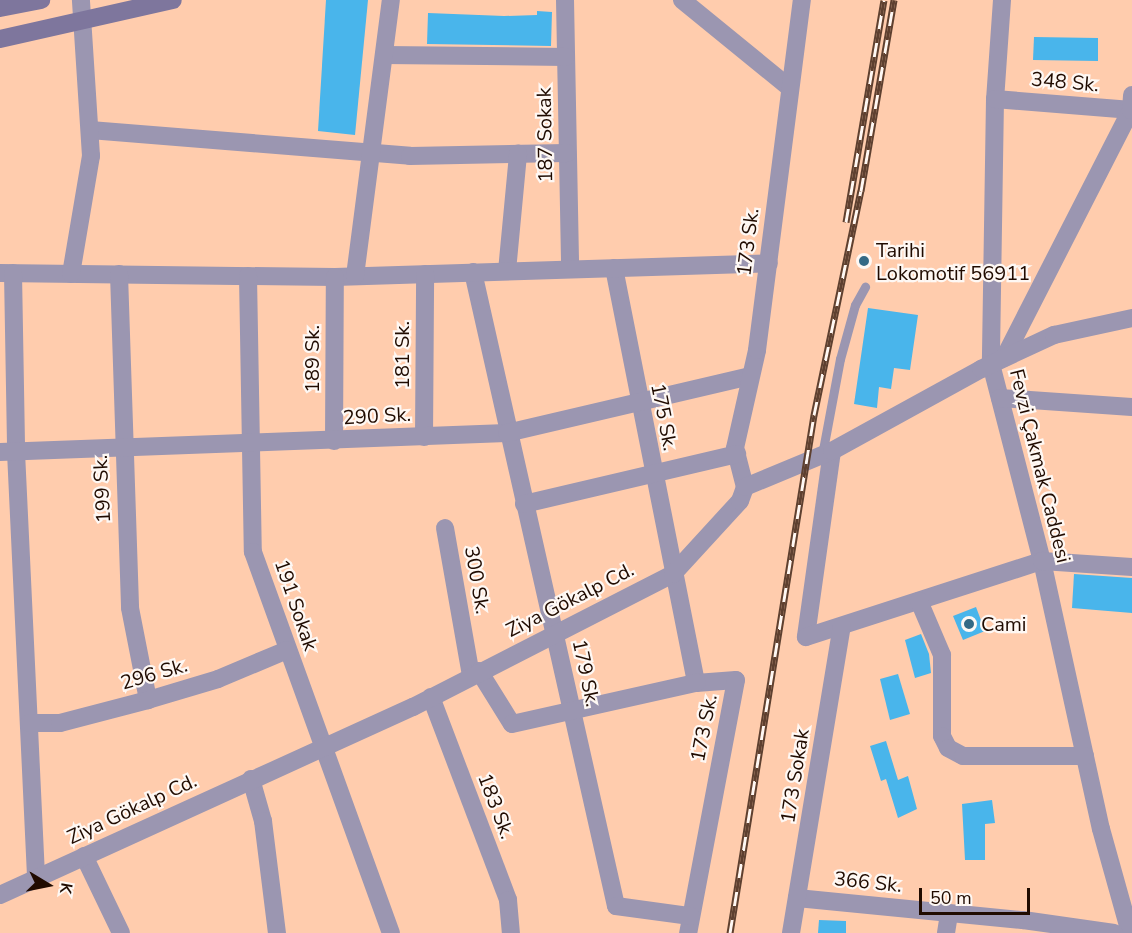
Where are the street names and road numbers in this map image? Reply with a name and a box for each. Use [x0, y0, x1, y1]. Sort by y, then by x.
street label: 348 Sk. [1030, 67, 1100, 97]
street label: 187 Sokak [532, 87, 558, 183]
street label: 173 Sk. [732, 207, 764, 277]
street label: 181 Sk. [390, 321, 414, 389]
street label: 189 Sk. [300, 325, 324, 393]
street label: Fevzi Çakmak Caddesi [1004, 367, 1076, 565]
street label: 175 Sk. [646, 381, 682, 453]
street label: 290 Sk. [342, 402, 412, 430]
street label: 199 Sk. [88, 454, 116, 524]
street label: 300 Sk. [459, 544, 495, 616]
street label: 191 Sokak [269, 556, 323, 654]
street label: Ziya Gökalp Cd. [502, 558, 638, 642]
street label: 179 Sk. [567, 637, 605, 709]
street label: 296 Sk. [118, 653, 190, 695]
street label: 173 Sk. [686, 692, 722, 764]
street label: 173 Sokak [776, 727, 814, 825]
street label: Ziya Gökalp Cd. [63, 769, 201, 849]
street label: 183 Sk. [473, 770, 519, 842]
street label: 366 Sk. [833, 866, 903, 898]

